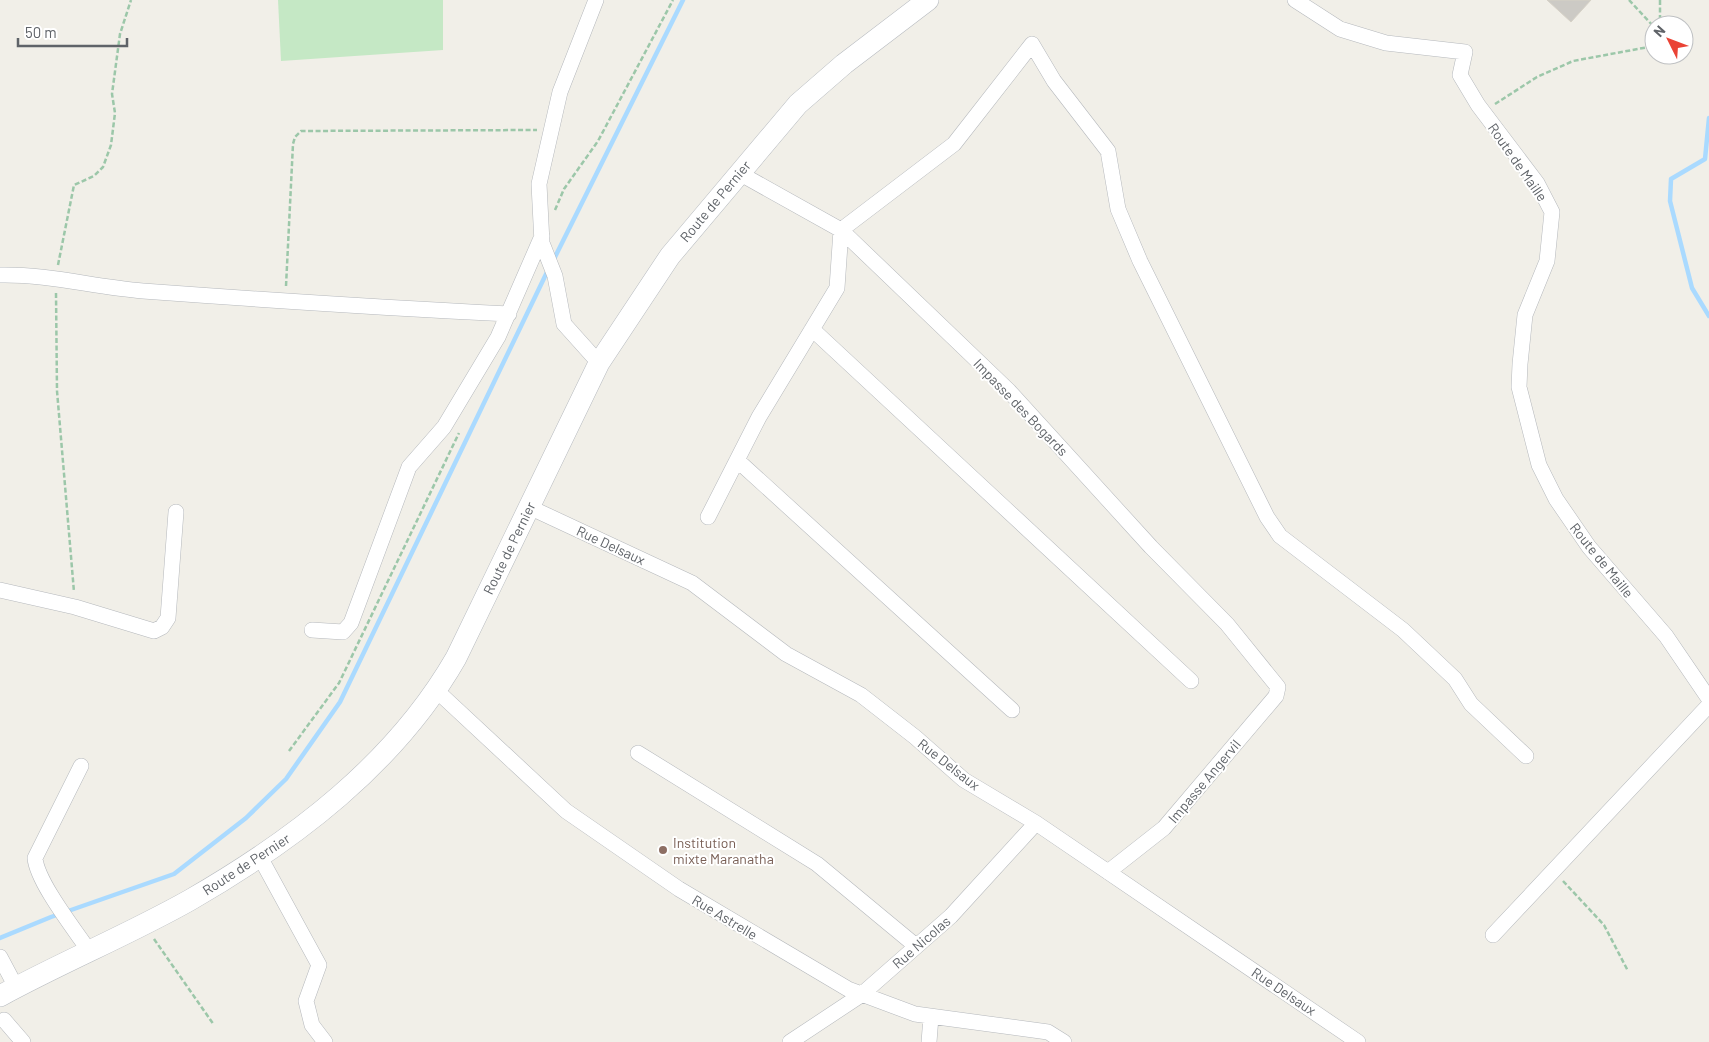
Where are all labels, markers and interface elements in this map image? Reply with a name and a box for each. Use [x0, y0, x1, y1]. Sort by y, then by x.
scale bar [18, 15, 126, 47]
north arrow [1644, 15, 1694, 65]
text: N [1650, 22, 1668, 40]
text: 50 m [25, 23, 57, 41]
street label: Route de Maille [1485, 120, 1551, 204]
street label: Route de Pernier [676, 157, 754, 245]
street label: Impasse des Bogards [970, 355, 1072, 459]
street label: Route de Pernier [479, 499, 539, 597]
street label: Route de Maille [1567, 519, 1637, 601]
street label: Rue Delsaux [574, 522, 648, 568]
street label: Rue Delsaux [915, 735, 984, 794]
street label: Impasse Angervil [1164, 736, 1244, 826]
street label: Route de Pernier [199, 829, 293, 899]
place label: Institution mixte Maranatha [673, 834, 774, 867]
marker: Institution mixte Maranatha [657, 844, 669, 856]
street label: Rue Astrelle [689, 891, 761, 943]
street label: Rue Nicolas [889, 912, 954, 972]
street label: Rue Delsaux [1249, 963, 1320, 1019]

